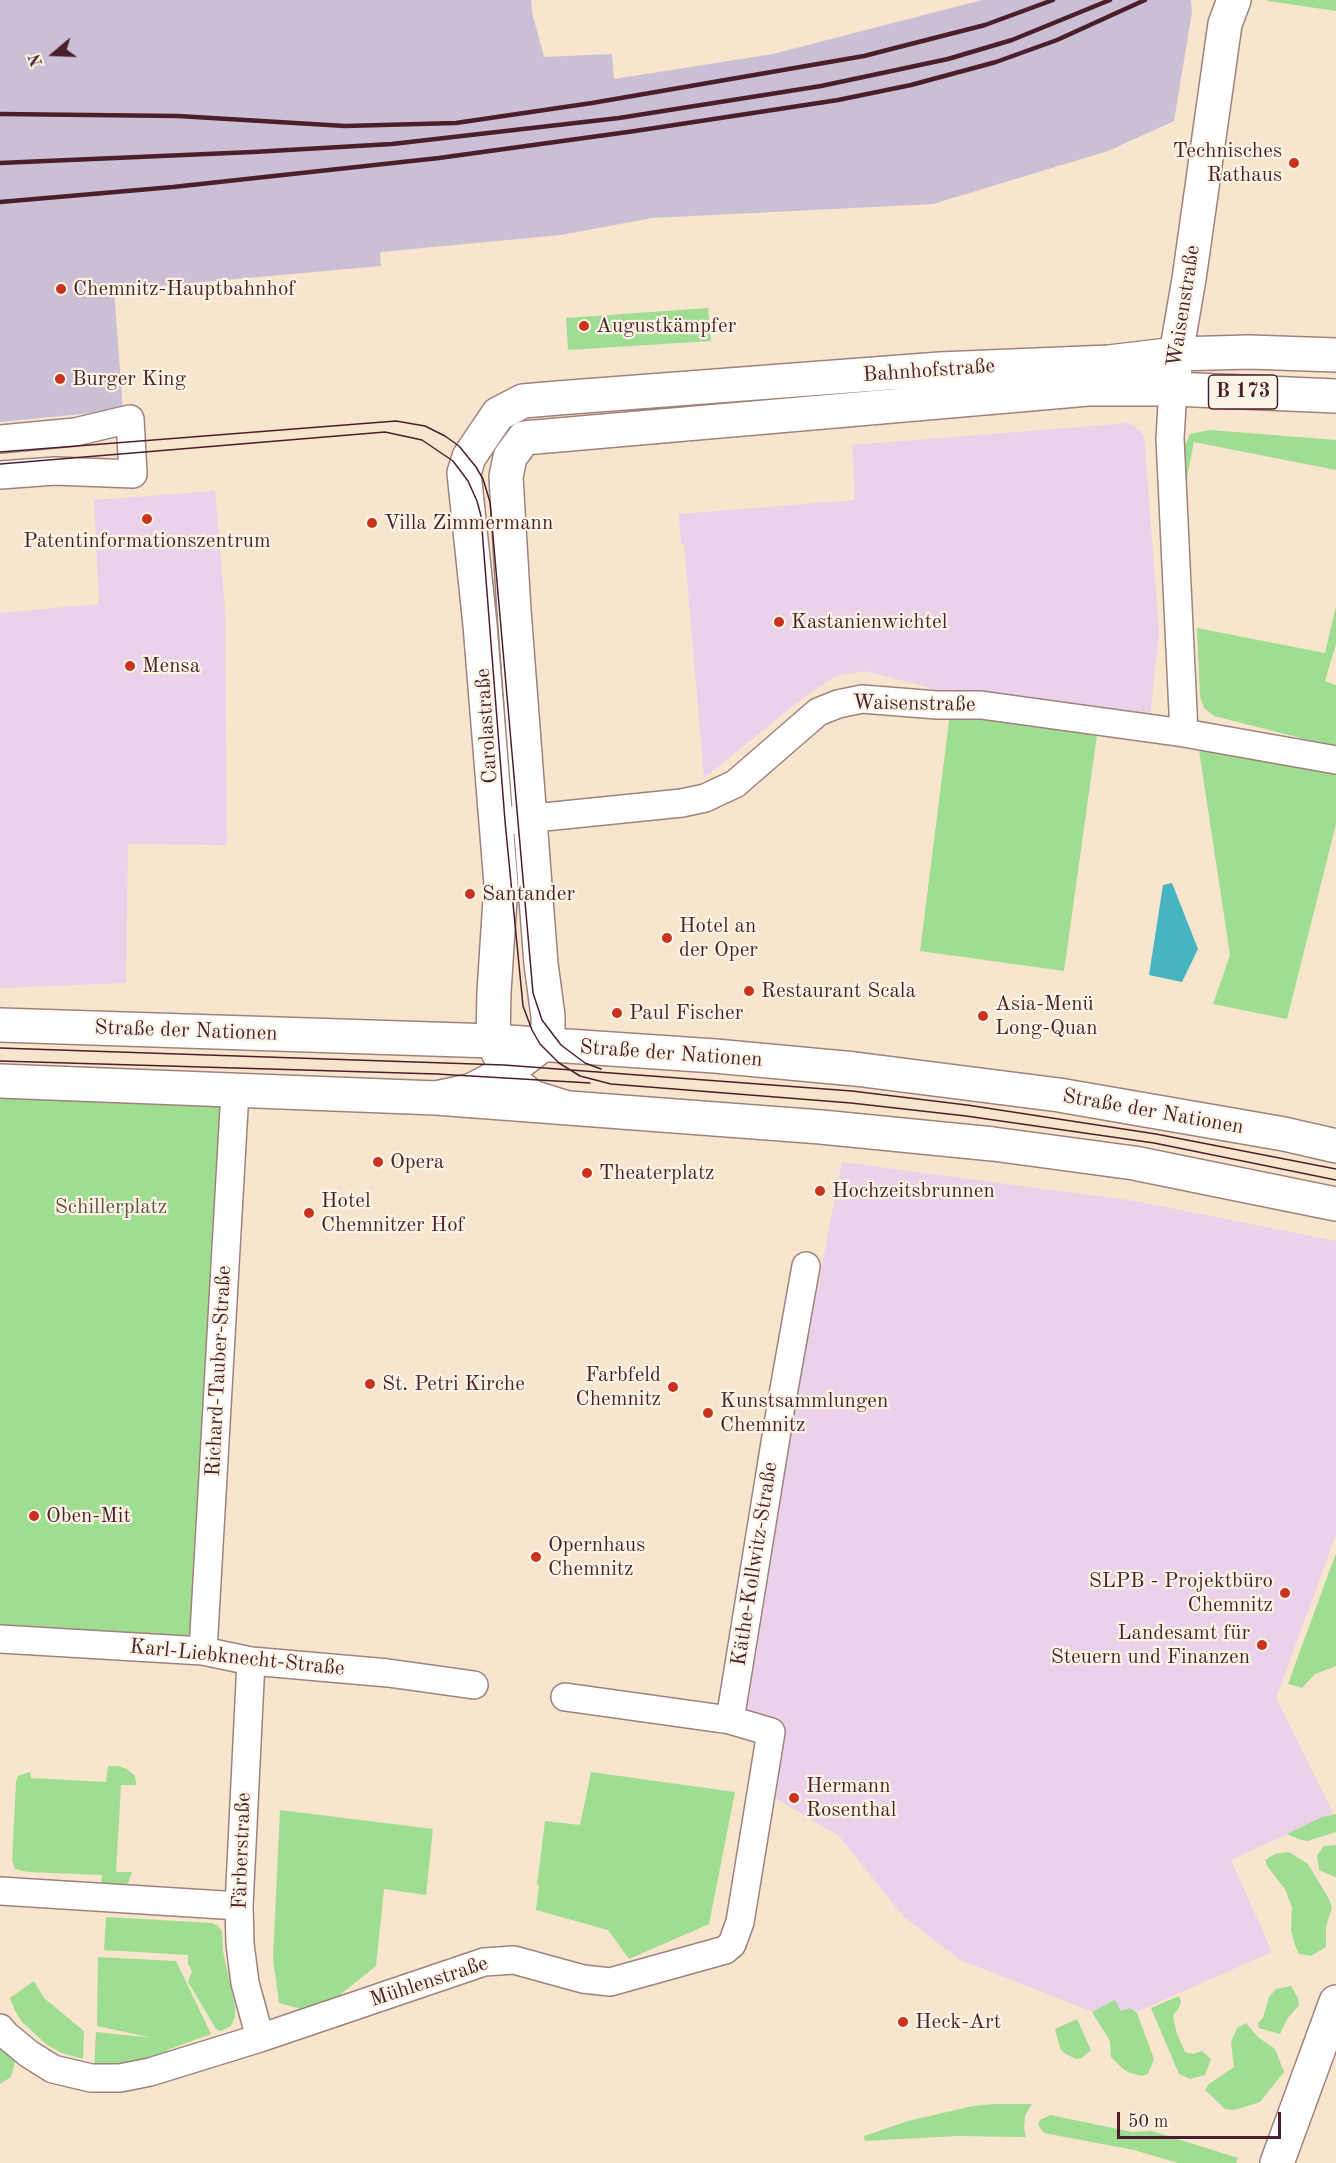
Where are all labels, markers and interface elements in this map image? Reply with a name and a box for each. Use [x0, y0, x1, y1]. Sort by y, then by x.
north arrow [24, 24, 84, 84]
text: N [27, 51, 47, 68]
place label: Technisches Rathaus [1173, 138, 1282, 188]
marker: Technisches Rathaus [1287, 156, 1301, 170]
street label: Waisenstraße [1162, 243, 1206, 369]
place label: Chemnitz-Hauptbahnhof [73, 276, 295, 302]
marker: Chemnitz-Hauptbahnhof [54, 282, 68, 296]
place label: Augustkämpfer [596, 313, 736, 339]
marker: Augustkämpfer [577, 319, 591, 333]
street label: Bahnhofstraße [862, 354, 996, 388]
place label: Burger King [72, 366, 186, 392]
marker: Burger King [53, 372, 67, 386]
road number: B 173 [1208, 375, 1278, 409]
place label: Villa Zimmermann [384, 510, 553, 536]
marker: Patentinformationszentrum [140, 512, 154, 526]
marker: Villa Zimmermann [365, 516, 379, 530]
place label: Patentinformationszentrum [23, 528, 271, 554]
place label: Kastanienwichtel [791, 609, 947, 635]
marker: Kastanienwichtel [772, 615, 786, 629]
place label: Mensa [142, 653, 200, 679]
marker: Mensa [123, 659, 137, 673]
street label: Carolastraße [470, 667, 504, 785]
street label: Waisenstraße [852, 690, 976, 718]
place label: Santander [482, 881, 575, 907]
marker: Santander [463, 887, 477, 901]
place label: Hotel an der Oper [679, 913, 758, 963]
marker: Hotel an der Oper [660, 931, 674, 945]
place label: Restaurant Scala [761, 978, 916, 1004]
marker: Restaurant Scala [742, 984, 756, 998]
place label: Asia-Menü Long-Quan [995, 991, 1098, 1041]
place label: Paul Fischer [629, 1000, 743, 1026]
marker: Paul Fischer [610, 1006, 624, 1020]
marker: Asia-Menü Long-Quan [976, 1009, 990, 1023]
street label: Straße der Nationen [94, 1015, 278, 1047]
street label: Straße der Nationen [579, 1035, 763, 1073]
street label: Straße der Nationen [1061, 1084, 1245, 1140]
place label: Opera [390, 1149, 444, 1175]
marker: Opera [371, 1155, 385, 1169]
place label: Theaterplatz [599, 1160, 715, 1186]
marker: Theaterplatz [580, 1166, 594, 1180]
place label: Hochzeitsbrunnen [832, 1178, 995, 1204]
marker: Hochzeitsbrunnen [813, 1184, 827, 1198]
place label: Hotel Chemnitzer Hof [321, 1188, 464, 1238]
park label: Schillerplatz [55, 1194, 167, 1220]
marker: Hotel Chemnitzer Hof [302, 1206, 316, 1220]
street label: Richard-Tauber-Straße [201, 1265, 237, 1477]
place label: Farbfeld Chemnitz [576, 1362, 661, 1412]
place label: St. Petri Kirche [382, 1371, 525, 1397]
marker: St. Petri Kirche [363, 1377, 377, 1391]
marker: Farbfeld Chemnitz [666, 1380, 680, 1394]
place label: Kunstsammlungen Chemnitz [720, 1388, 888, 1438]
marker: Kunstsammlungen Chemnitz [701, 1406, 715, 1420]
street label: Käthe-Kollwitz-Straße [726, 1460, 784, 1668]
place label: Oben-Mit [46, 1503, 131, 1529]
marker: Oben-Mit [27, 1509, 41, 1523]
place label: Opernhaus Chemnitz [548, 1532, 645, 1582]
marker: Opernhaus Chemnitz [529, 1550, 543, 1564]
place label: SLPB - Projektbüro Chemnitz [1089, 1568, 1273, 1618]
marker: SLPB - Projektbüro Chemnitz [1278, 1586, 1292, 1600]
place label: Landesamt für Steuern und Finanzen [1051, 1620, 1250, 1670]
street label: Karl-Liebknecht-Straße [128, 1634, 346, 1682]
marker: Landesamt für Steuern und Finanzen [1255, 1638, 1269, 1652]
place label: Hermann Rosenthal [806, 1773, 896, 1823]
marker: Hermann Rosenthal [787, 1791, 801, 1805]
street label: Färberstraße [227, 1792, 257, 1910]
street label: Mühlenstraße [367, 1951, 491, 2013]
place label: Heck-Art [915, 2009, 1001, 2035]
marker: Heck-Art [896, 2015, 910, 2029]
scale bar [1120, 2100, 1284, 2138]
text: 50 m [1128, 2113, 1168, 2131]

